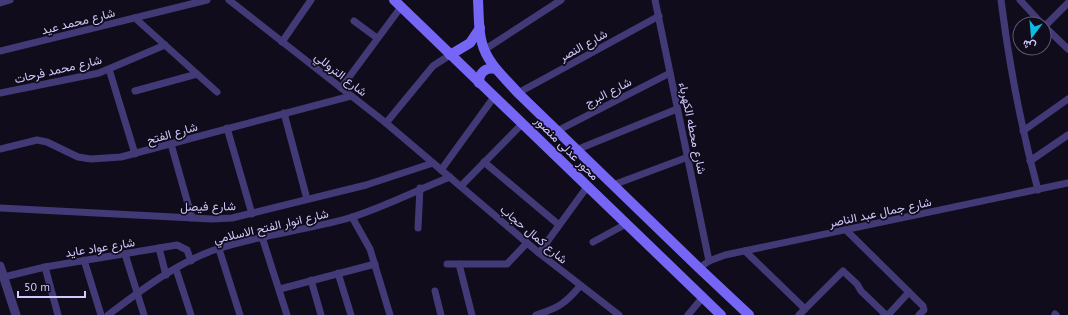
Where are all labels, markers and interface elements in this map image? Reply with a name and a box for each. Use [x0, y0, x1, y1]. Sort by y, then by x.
street label: شارع محمد عيد [40, 5, 117, 39]
north arrow [1012, 16, 1052, 56]
street label: شارع النصر [555, 26, 611, 67]
text: ش [1021, 37, 1038, 54]
street label: شارع التروللي [310, 49, 370, 102]
street label: شارع محمد فرحات [13, 52, 104, 88]
street label: شارع البرج [582, 74, 635, 112]
street label: شارع محطه الكهرباء [674, 81, 710, 176]
street label: محور عدلى منصور [530, 112, 602, 184]
street label: شارع الفتح [145, 119, 200, 149]
street label: شارع جمال عبد الناصر [826, 194, 933, 232]
street label: شارع فيصل [180, 198, 236, 216]
street label: شارع كمال حجاب [496, 201, 571, 268]
street label: شارع انوار الفتح الاسلامي [212, 205, 331, 249]
street label: شارع عواد عايد [64, 234, 136, 262]
scale bar [18, 273, 85, 299]
text: 50 m [24, 279, 50, 294]

